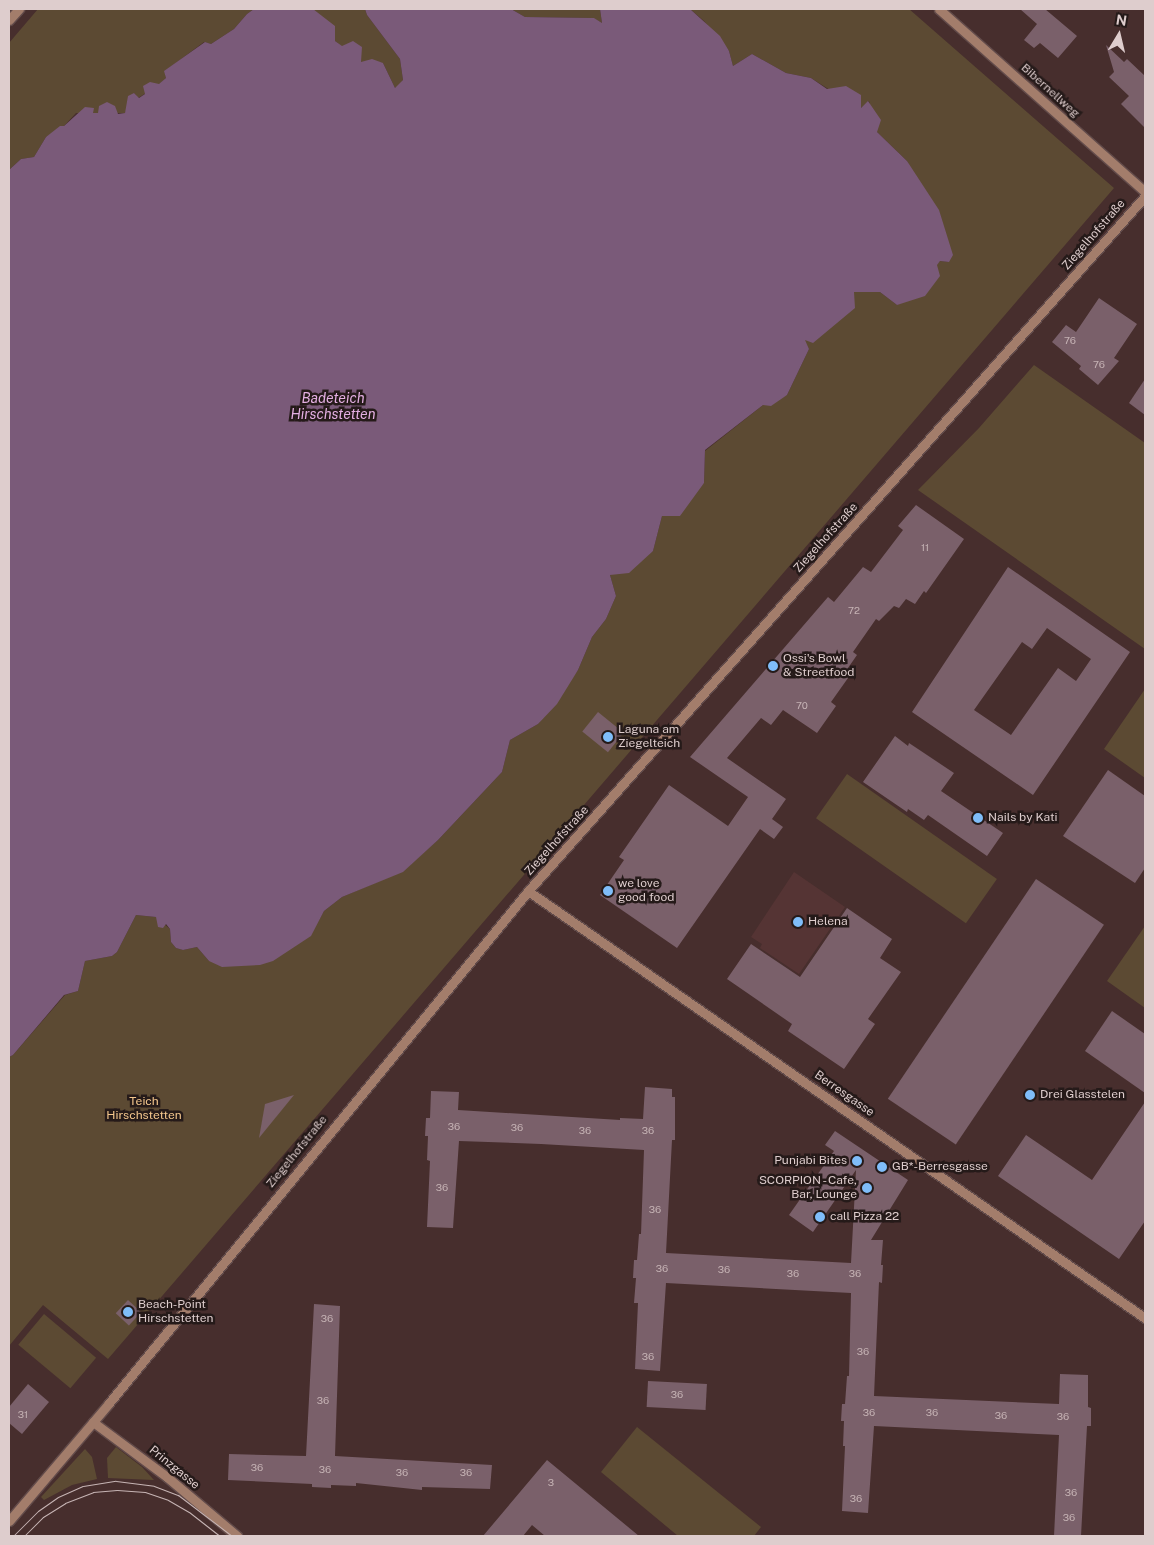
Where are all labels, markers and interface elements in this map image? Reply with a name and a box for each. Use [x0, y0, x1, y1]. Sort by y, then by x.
north arrow [1094, 10, 1144, 60]
text: N [1115, 11, 1128, 29]
street label: Bibernellweg [1018, 61, 1082, 121]
street label: Ziegelhofstraße [1060, 197, 1128, 273]
house number: 76 [1064, 335, 1076, 347]
house number: 76 [1093, 359, 1105, 371]
water label: Badeteich Hirschstetten [290, 390, 376, 422]
street label: Ziegelhofstraße [791, 500, 861, 576]
house number: 11 [921, 542, 929, 554]
house number: 72 [848, 605, 860, 617]
place label: Ossi's Bowl & Streetfood [783, 652, 854, 680]
marker: Ossi's Bowl & Streetfood [767, 660, 779, 672]
house number: 70 [796, 700, 808, 712]
place label: Laguna am Ziegelteich [618, 723, 680, 751]
marker: Laguna am Ziegelteich [602, 731, 614, 743]
street label: Ziegelhofstraße [522, 803, 592, 879]
place label: Nails by Kati [988, 811, 1058, 825]
marker: Nails by Kati [972, 812, 984, 824]
place label: we love good food [618, 877, 674, 905]
marker: we love good food [602, 885, 614, 897]
place label: Helena [808, 915, 848, 929]
marker: Helena [792, 916, 804, 928]
street label: Berresgasse [811, 1068, 877, 1120]
place label: Drei Glasstelen [1040, 1088, 1125, 1102]
marker: Drei Glasstelen [1024, 1089, 1036, 1101]
park label: Teich Hirschstetten [106, 1095, 182, 1123]
street label: Ziegelhofstraße [264, 1113, 330, 1191]
house number: 36 [448, 1121, 460, 1133]
house number: 36 [511, 1122, 523, 1134]
house number: 36 [579, 1125, 591, 1137]
house number: 36 [642, 1125, 654, 1137]
place label: Punjabi Bites [774, 1154, 847, 1168]
marker: Punjabi Bites [851, 1155, 863, 1167]
place label: GB*-Berresgasse [892, 1160, 988, 1174]
marker: GB*-Berresgasse [876, 1161, 888, 1173]
place label: SCORPION - Cafe, Bar, Lounge [756, 1174, 857, 1202]
house number: 36 [436, 1182, 448, 1194]
marker: SCORPION - Cafe, Bar, Lounge [861, 1182, 873, 1194]
house number: 36 [649, 1204, 661, 1216]
place label: call Pizza 22 [830, 1210, 899, 1224]
marker: call Pizza 22 [814, 1211, 826, 1223]
house number: 36 [656, 1263, 668, 1275]
house number: 36 [718, 1264, 730, 1276]
house number: 36 [787, 1268, 799, 1280]
house number: 36 [849, 1268, 861, 1280]
place label: Beach-Point Hirschstetten [138, 1298, 214, 1326]
marker: Beach-Point Hirschstetten [122, 1306, 134, 1318]
house number: 36 [321, 1313, 333, 1325]
house number: 36 [857, 1346, 869, 1358]
house number: 36 [642, 1351, 654, 1363]
house number: 36 [671, 1389, 683, 1401]
house number: 36 [317, 1395, 329, 1407]
house number: 36 [863, 1407, 875, 1419]
house number: 36 [926, 1407, 938, 1419]
house number: 31 [18, 1409, 28, 1421]
house number: 36 [995, 1410, 1007, 1422]
house number: 36 [1057, 1411, 1069, 1423]
street label: Prinzgasse [146, 1443, 202, 1493]
house number: 36 [251, 1462, 263, 1474]
house number: 36 [319, 1464, 331, 1476]
house number: 36 [396, 1467, 408, 1479]
house number: 36 [460, 1467, 472, 1479]
house number: 3 [548, 1477, 554, 1489]
house number: 36 [1065, 1487, 1077, 1499]
house number: 36 [850, 1493, 862, 1505]
house number: 36 [1063, 1512, 1075, 1524]

